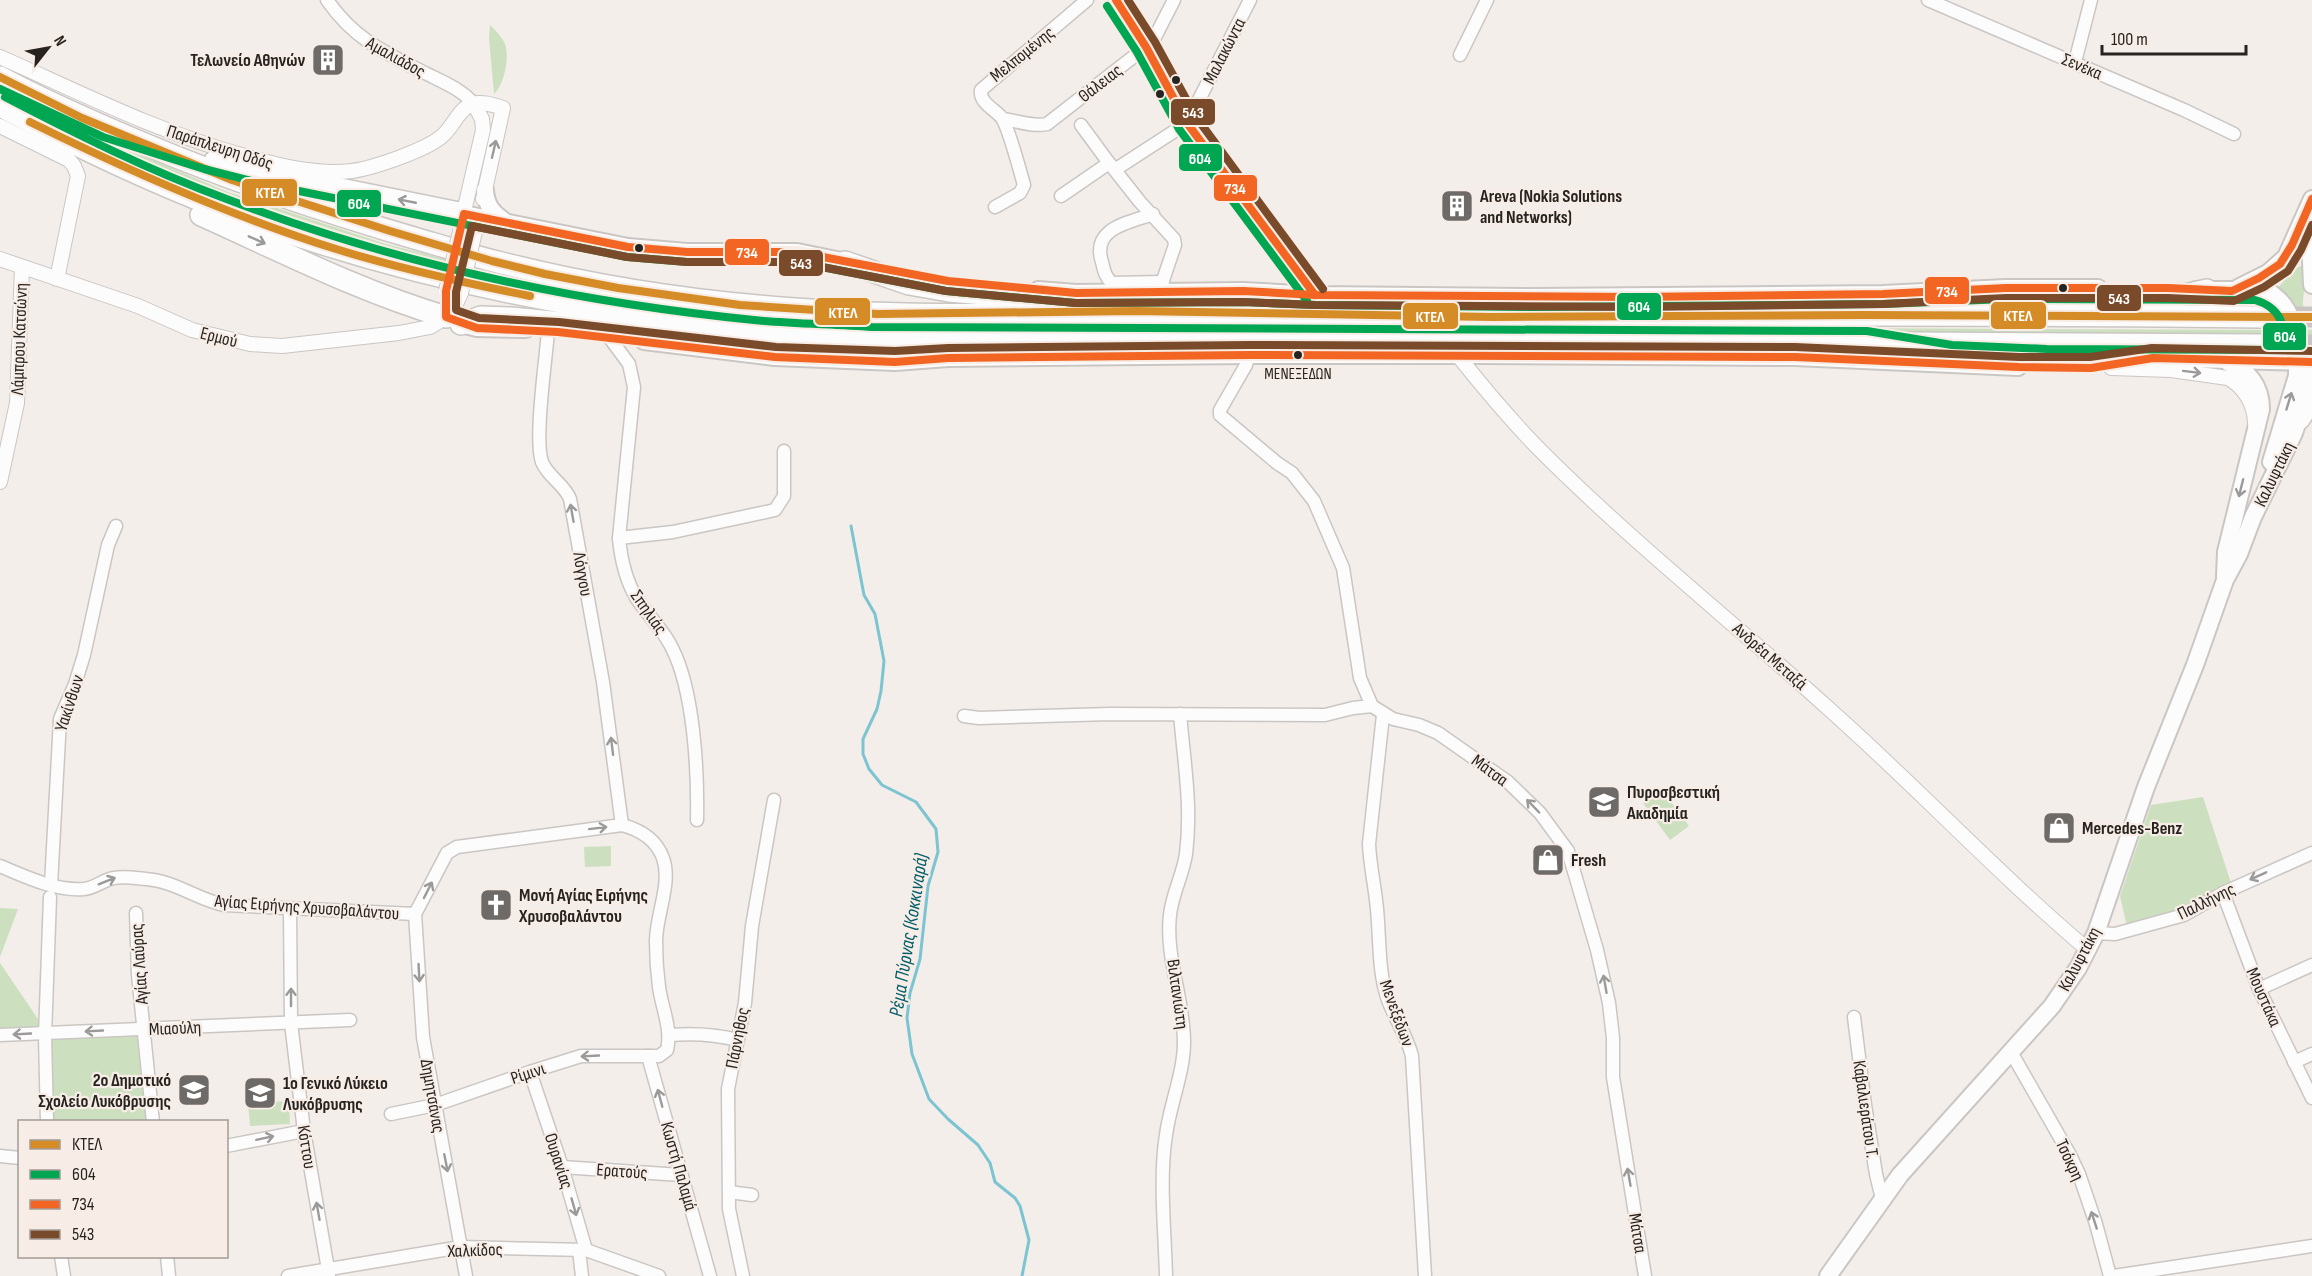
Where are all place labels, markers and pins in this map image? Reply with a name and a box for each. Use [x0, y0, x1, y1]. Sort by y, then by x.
building icon: Τελωνείο Αθηνών [310, 42, 346, 78]
place label: Τελωνείο Αθηνών [190, 50, 305, 71]
unlabelled marker [1170, 74, 1182, 86]
unlabelled marker [1154, 88, 1166, 100]
place label: Areva (Nokia Solutions and Networks) [1479, 186, 1622, 228]
building icon: Areva (Nokia Solutions and Networks) [1439, 188, 1475, 224]
unlabelled marker [633, 242, 645, 254]
unlabelled marker [2057, 282, 2069, 294]
marker: ΜΕΝΕΞΕΔΩΝ [1292, 349, 1304, 361]
place label: ΜΕΝΕΞΕΔΩΝ [1264, 365, 1332, 384]
place label: Πυροσβεστική Ακαδημία [1626, 782, 1720, 824]
school or university icon: Πυροσβεστική Ακαδημία [1586, 784, 1622, 820]
shop icon: Mercedes-Benz [2041, 810, 2077, 846]
place label: Mercedes-Benz [2082, 818, 2182, 839]
shop icon: Fresh [1530, 842, 1566, 878]
place label: Fresh [1571, 850, 1606, 871]
place label: Μονή Αγίας Ειρήνης Χρυσοβαλάντου [518, 885, 648, 927]
church icon: Μονή Αγίας Ειρήνης Χρυσοβαλάντου [478, 887, 514, 923]
place label: 2ο Δημοτικό Σχολείο Λυκόβρυσης [38, 1070, 171, 1112]
school or university icon: 2ο Δημοτικό Σχολείο Λυκόβρυσης [176, 1072, 212, 1108]
place label: 1ο Γενικό Λύκειο Λυκόβρυσης [282, 1073, 388, 1115]
school or university icon: 1ο Γενικό Λύκειο Λυκόβρυσης [242, 1075, 278, 1111]

